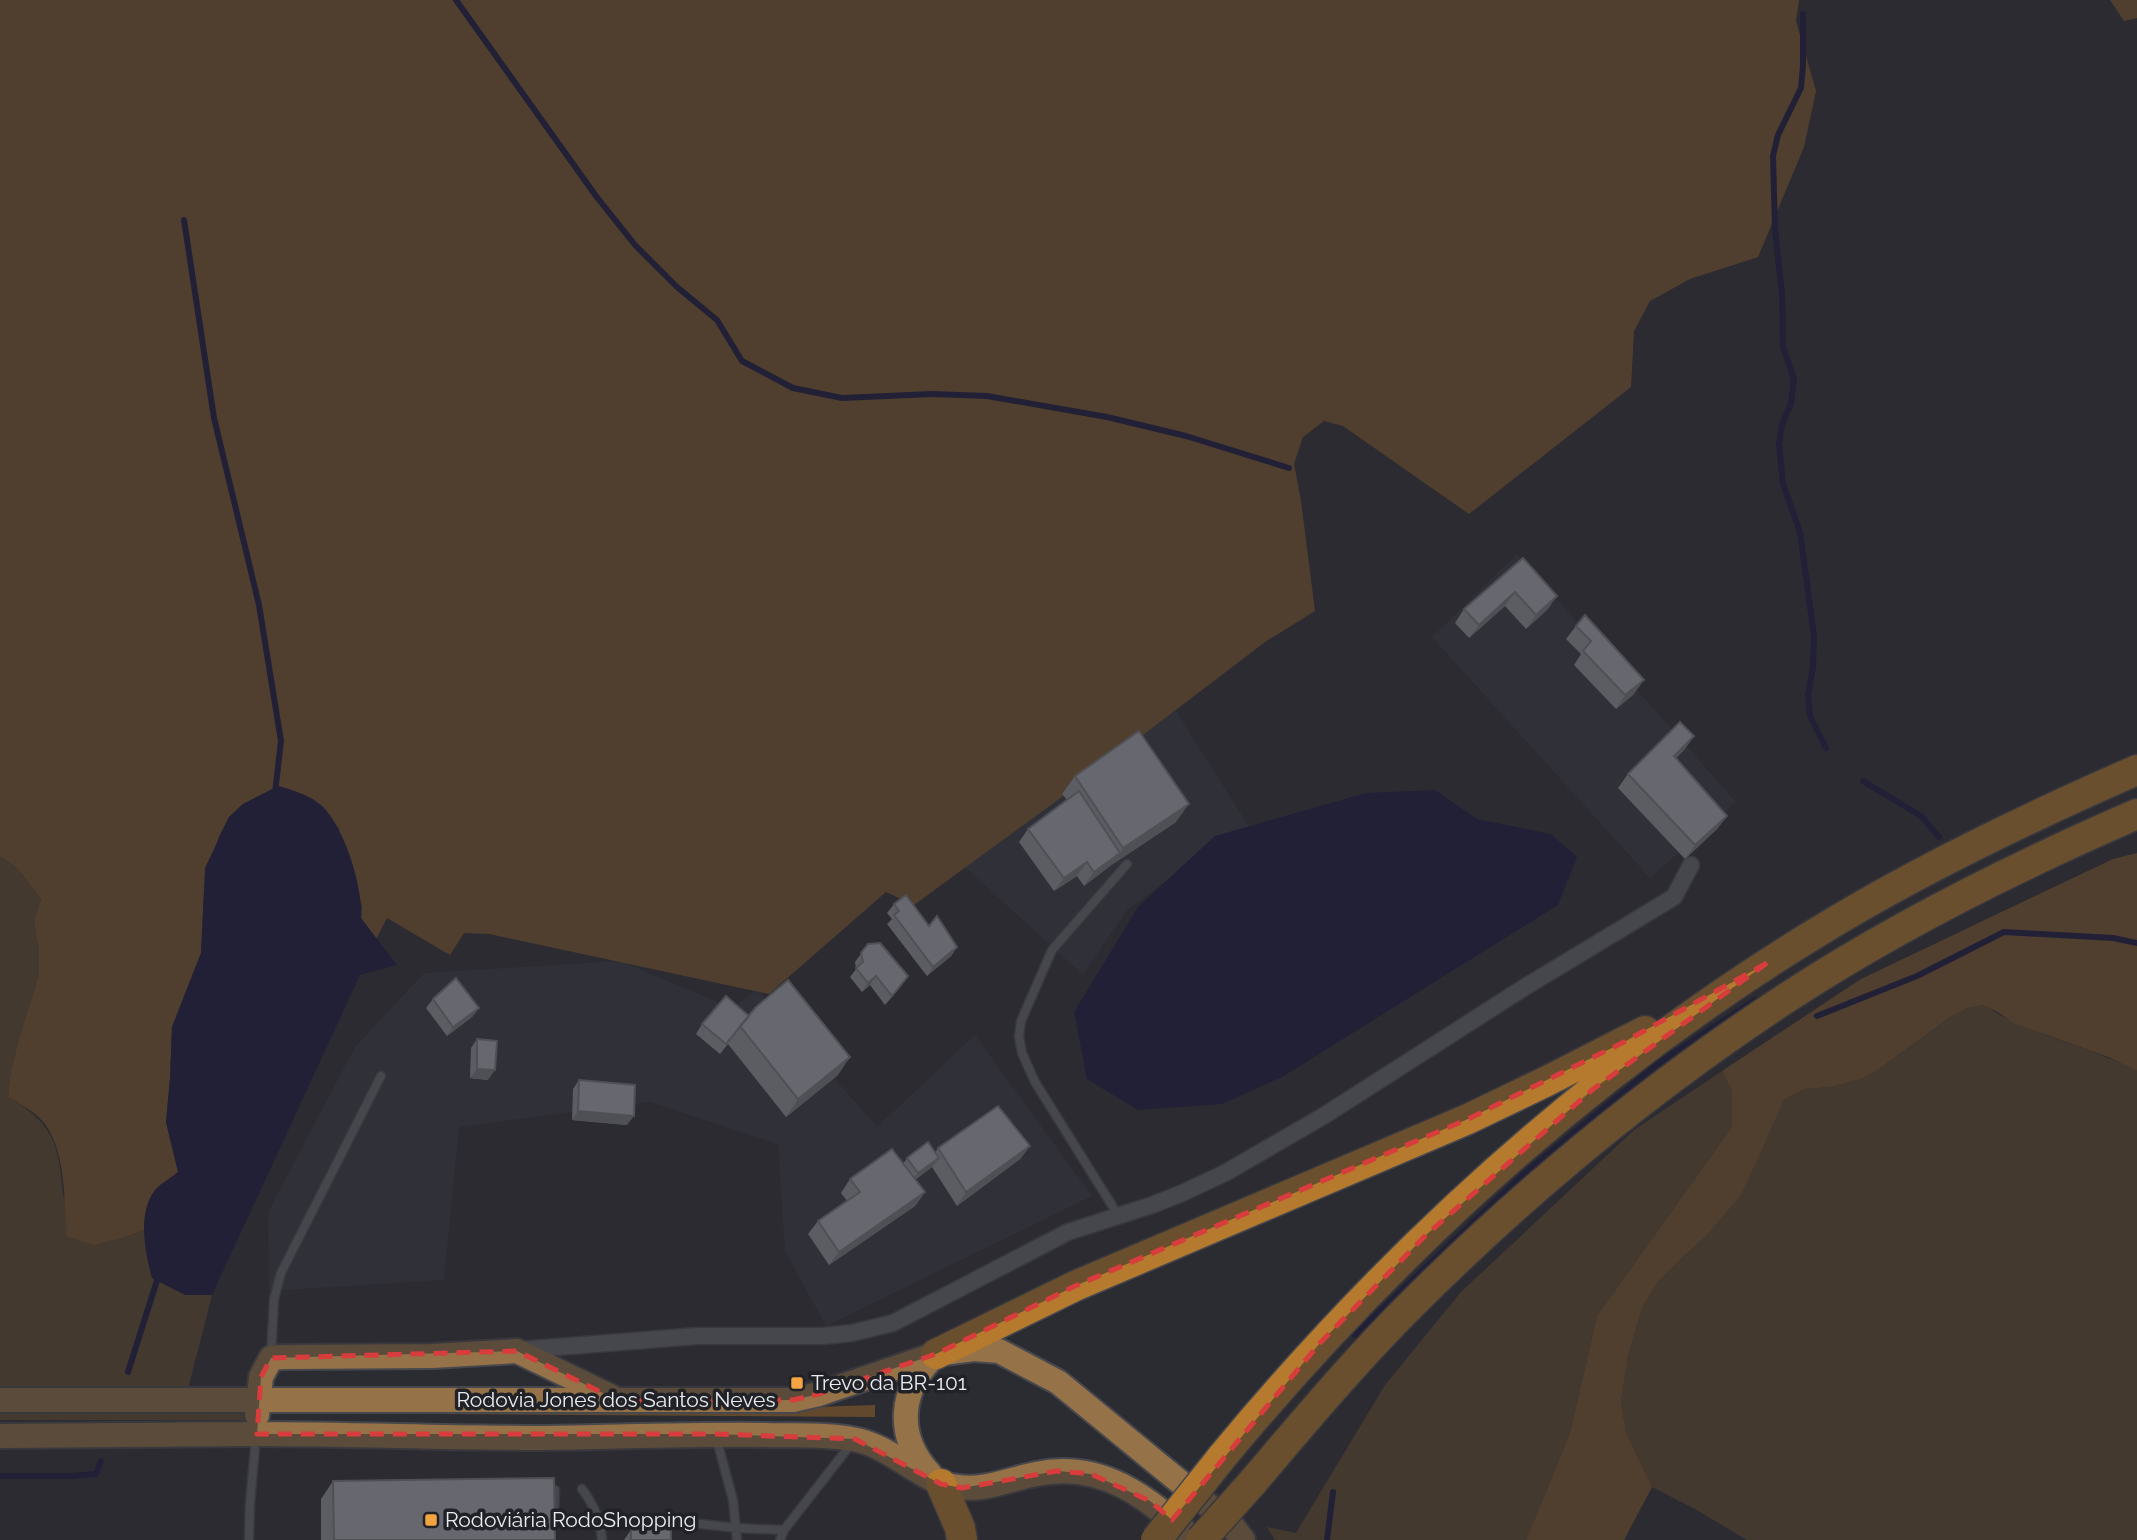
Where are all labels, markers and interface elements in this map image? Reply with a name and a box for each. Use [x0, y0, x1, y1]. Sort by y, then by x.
place label: Trevo da BR-101 [811, 1370, 967, 1395]
marker: Trevo da BR-101 [789, 1375, 805, 1391]
street label: Rodovia Jones dos Santos Neves [456, 1387, 776, 1412]
place label: Rodoviária RodoShopping [445, 1507, 696, 1532]
marker: Rodoviária RodoShopping [423, 1512, 439, 1528]

